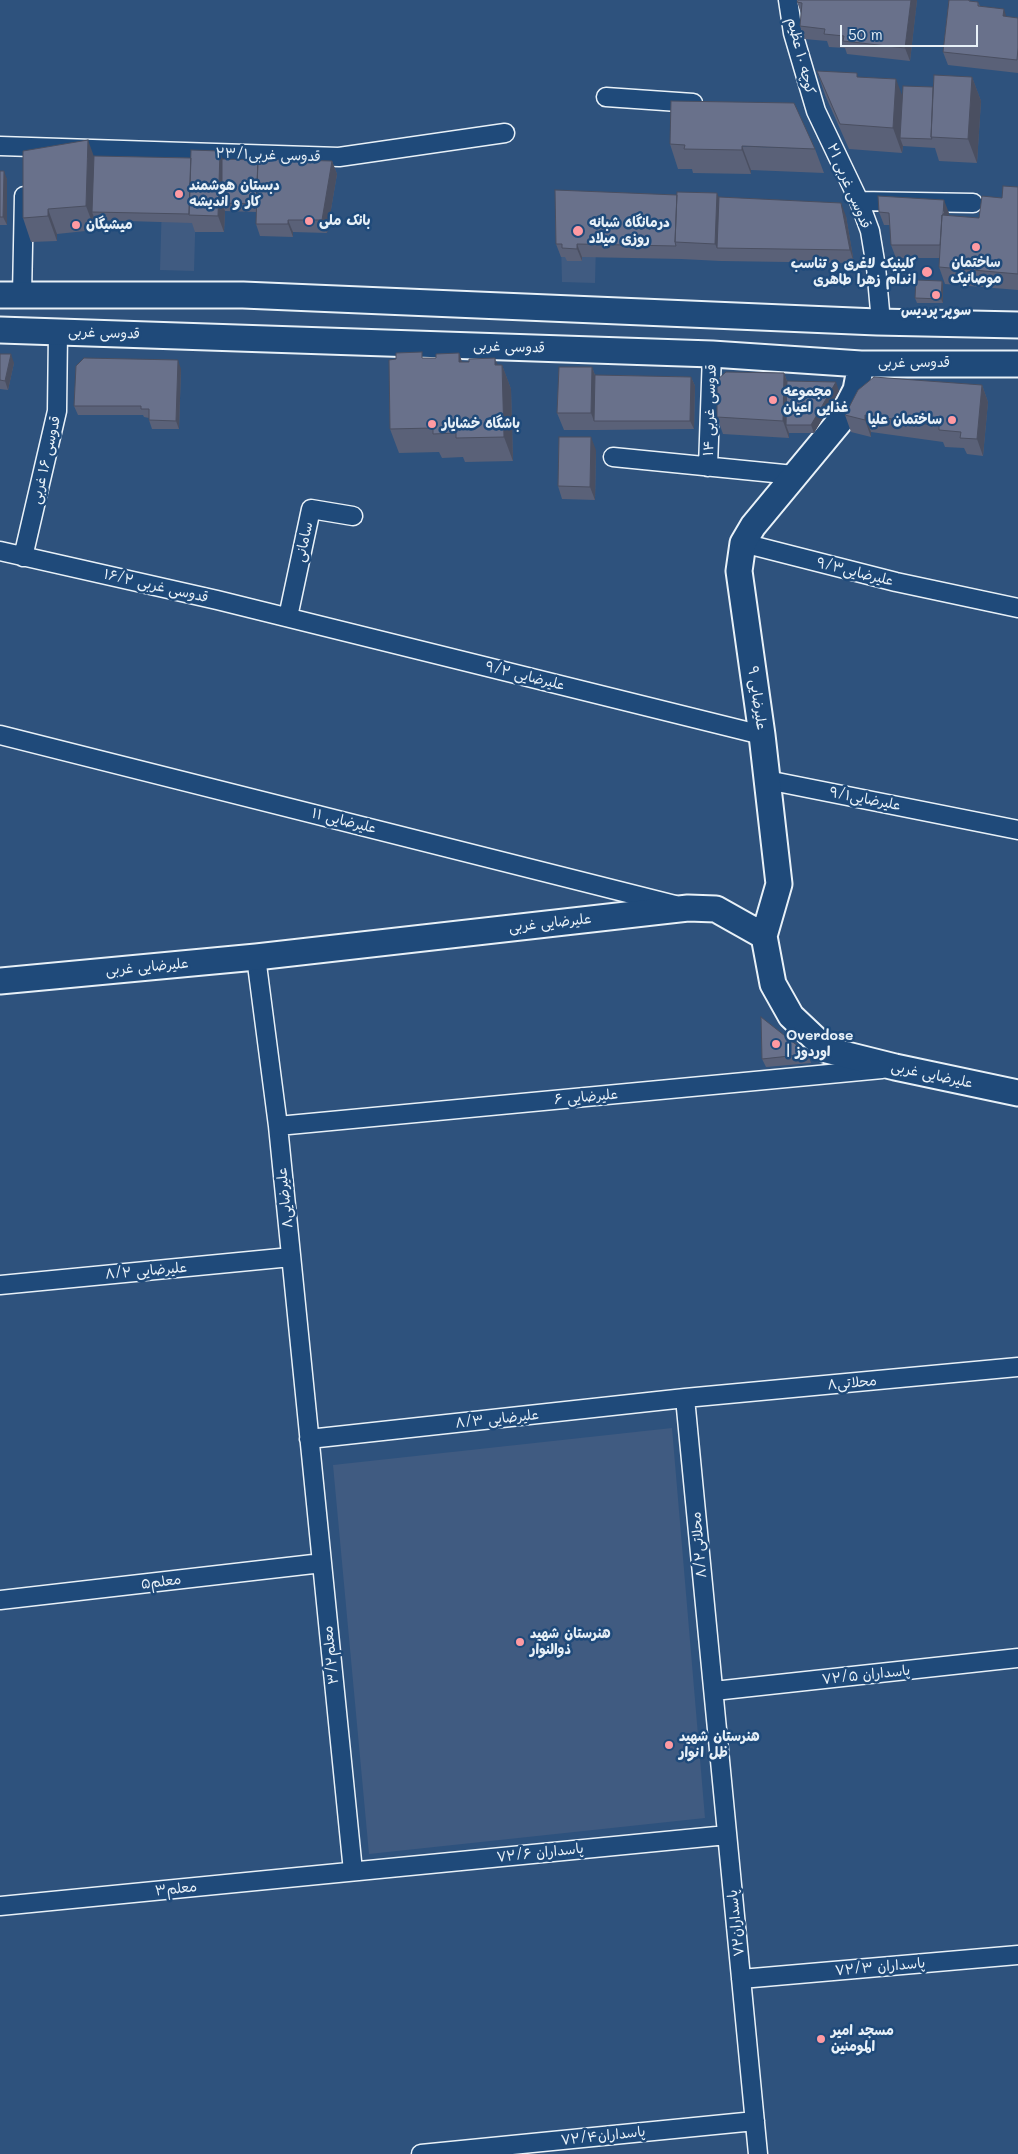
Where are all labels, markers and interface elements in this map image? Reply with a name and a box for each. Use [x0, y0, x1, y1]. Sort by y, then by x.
scale bar [843, 15, 980, 47]
street label: کوچه ۱۰ عظیم [783, 16, 819, 96]
text: 50 m [848, 24, 883, 44]
street label: ۲۱ قدوسی غربی [823, 141, 875, 231]
street label: قدوسی غربی۲۳/۱ [215, 145, 321, 165]
place label: دبستان هوشمند کار و اندیشه [189, 178, 280, 210]
marker: دبستان هوشمند کار و اندیشه [173, 188, 185, 200]
place label: بانک ملی [319, 213, 370, 229]
marker: بانک ملی [303, 215, 315, 227]
place label: درمانگاه شبانه روزی میلاد [589, 215, 670, 248]
place label: میشیگان [86, 217, 133, 233]
marker: میشیگان [70, 219, 82, 231]
marker: درمانگاه شبانه روزی میلاد [571, 224, 585, 238]
marker: ساختمان موصانیک [970, 241, 982, 253]
place label: ساختمان موصانیک [950, 255, 1002, 288]
place label: کلینیک لاغری و تناسب اندام زهرا طاهری [791, 256, 916, 288]
marker: کلینیک لاغری و تناسب اندام زهرا طاهری [920, 265, 934, 279]
marker: سوپر پردیس [930, 289, 942, 301]
place label: سوپر پردیس [901, 303, 971, 319]
street label: قدوسی غربی [68, 323, 140, 343]
street label: قدوسی غربی [473, 337, 545, 357]
street label: قدوسی غربی [878, 355, 950, 371]
street label: ۱۴ قدوسی غربی [700, 364, 720, 456]
place label: مجموعه غذایی اعیان [783, 384, 848, 417]
marker: مجموعه غذایی اعیان [767, 394, 779, 406]
place label: ساختمان علیا [868, 412, 942, 428]
street label: قدوسی ۱۶ غربی [28, 414, 64, 506]
marker: ساختمان علیا [946, 414, 958, 426]
place label: باشگاه خشایار [442, 416, 520, 432]
marker: باشگاه خشایار [426, 418, 438, 430]
street label: سامانی [292, 520, 316, 564]
street label: علیرضایی۹/۳ [815, 554, 895, 590]
street label: ۱۶/۲ قدوسی غربی [102, 566, 210, 606]
street label: ۹/۲ علیرضایی [484, 658, 566, 694]
street label: ۹ علیرضایی [744, 665, 770, 731]
street label: علیرضایی۹/۱ [828, 784, 902, 814]
street label: ۱۱ علیرضایی [310, 805, 378, 837]
street label: علیرضایی غربی [508, 910, 592, 936]
street label: علیرضایی غربی [105, 955, 189, 979]
place label: Overdose | اوردوز [786, 1028, 853, 1060]
marker: Overdose | اوردوز [770, 1038, 782, 1050]
street label: علیرضایی غربی [890, 1058, 974, 1092]
street label: ۶ علیرضایی [553, 1086, 619, 1108]
street label: علیرضایی۸ [273, 1167, 297, 1229]
street label: علیرضایی ۸/۲ [104, 1259, 188, 1283]
street label: محلاتی۸ [827, 1372, 877, 1394]
street label: ۸/۳ علیرضایی [454, 1406, 540, 1432]
street label: محلاتی۸/۲ [688, 1511, 710, 1579]
street label: معلم۵ [140, 1571, 182, 1593]
street label: معلم۳/۲ [320, 1625, 342, 1685]
place label: هنرستان شهید ذوالنوار [530, 1626, 611, 1658]
marker: هنرستان شهید ذوالنوار [514, 1636, 526, 1648]
street label: ۷۲/۵ پاسداران [821, 1662, 911, 1688]
place label: هنرستان شهید ظل انوار [679, 1729, 760, 1761]
marker: هنرستان شهید ظل انوار [663, 1739, 675, 1751]
street label: ۷۲/۶ پاسداران [496, 1840, 584, 1866]
street label: معلم۳ [154, 1878, 198, 1900]
street label: پاسداران۷۲ [724, 1889, 748, 1957]
street label: ۷۲/۳ پاسداران [834, 1955, 926, 1979]
place label: مسجد امیر المومنین [831, 2023, 894, 2056]
marker: مسجد امیر المومنین [815, 2033, 827, 2045]
street label: پاسداران۷۲/۴ [560, 2123, 646, 2149]

